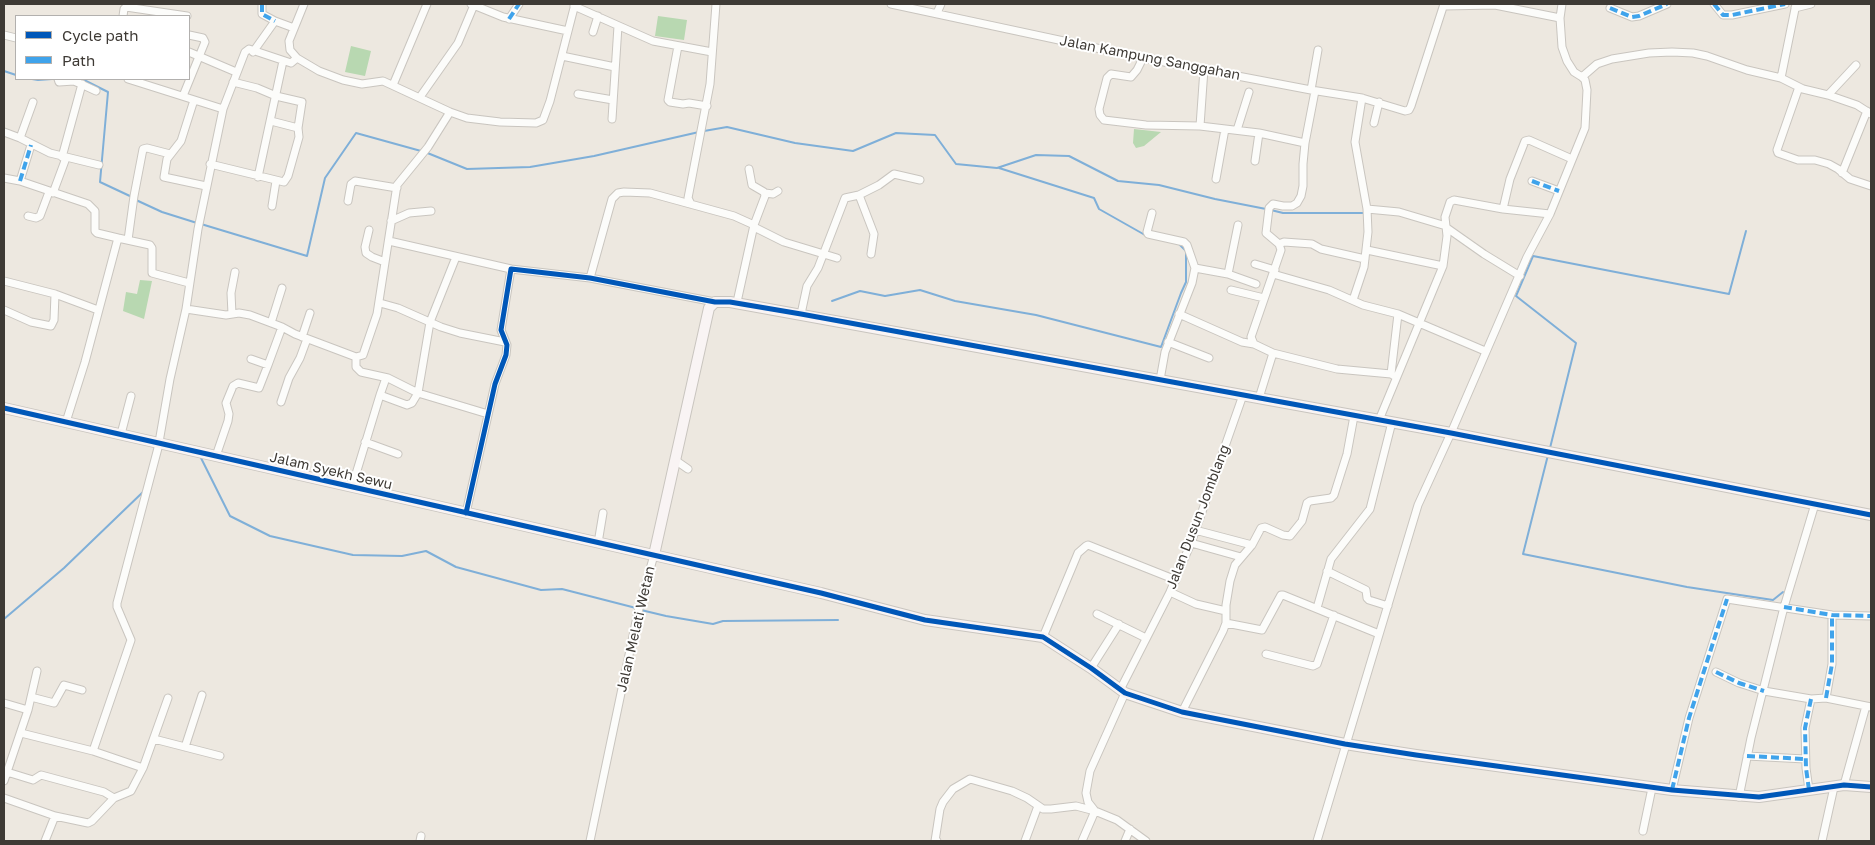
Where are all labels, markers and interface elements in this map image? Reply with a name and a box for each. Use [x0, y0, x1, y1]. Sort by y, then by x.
legend [15, 15, 190, 80]
text: Cycle path [62, 26, 138, 44]
street label: Jalan Kampung Sanggahan [1058, 32, 1242, 84]
text: Path [62, 51, 95, 69]
street label: Jalan Dusun Jomblang [1163, 442, 1233, 592]
street label: Jalam Syekh Sewu [268, 449, 394, 493]
street label: Jalan Melati Wetan [613, 564, 659, 694]

